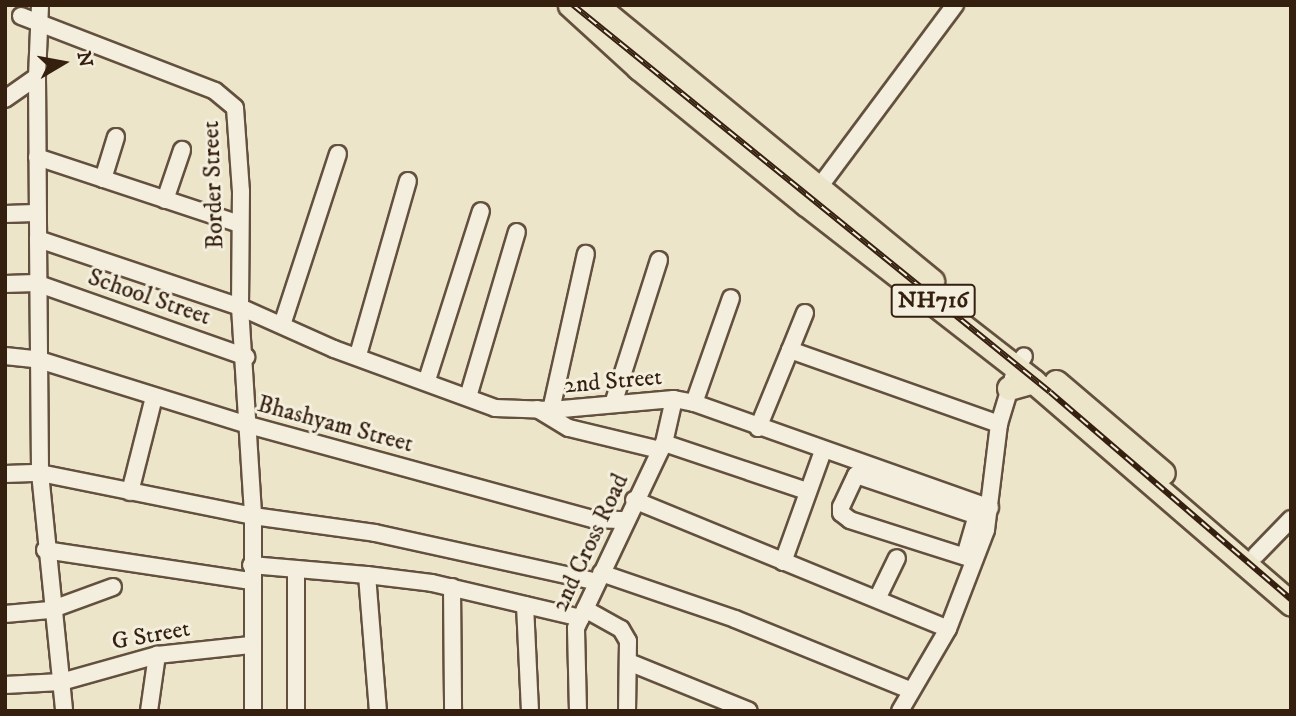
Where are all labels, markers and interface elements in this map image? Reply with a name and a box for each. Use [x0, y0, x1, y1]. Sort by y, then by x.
north arrow [28, 28, 98, 98]
text: N [71, 50, 97, 69]
street label: Border Street [197, 120, 231, 250]
street label: School Street [84, 264, 214, 332]
road number: NH716 [889, 282, 977, 320]
street label: 2nd Street [563, 363, 663, 401]
street label: Bhashyam Street [254, 390, 416, 460]
street label: 2nd Cross Road [547, 470, 635, 616]
street label: G Street [110, 615, 192, 657]

